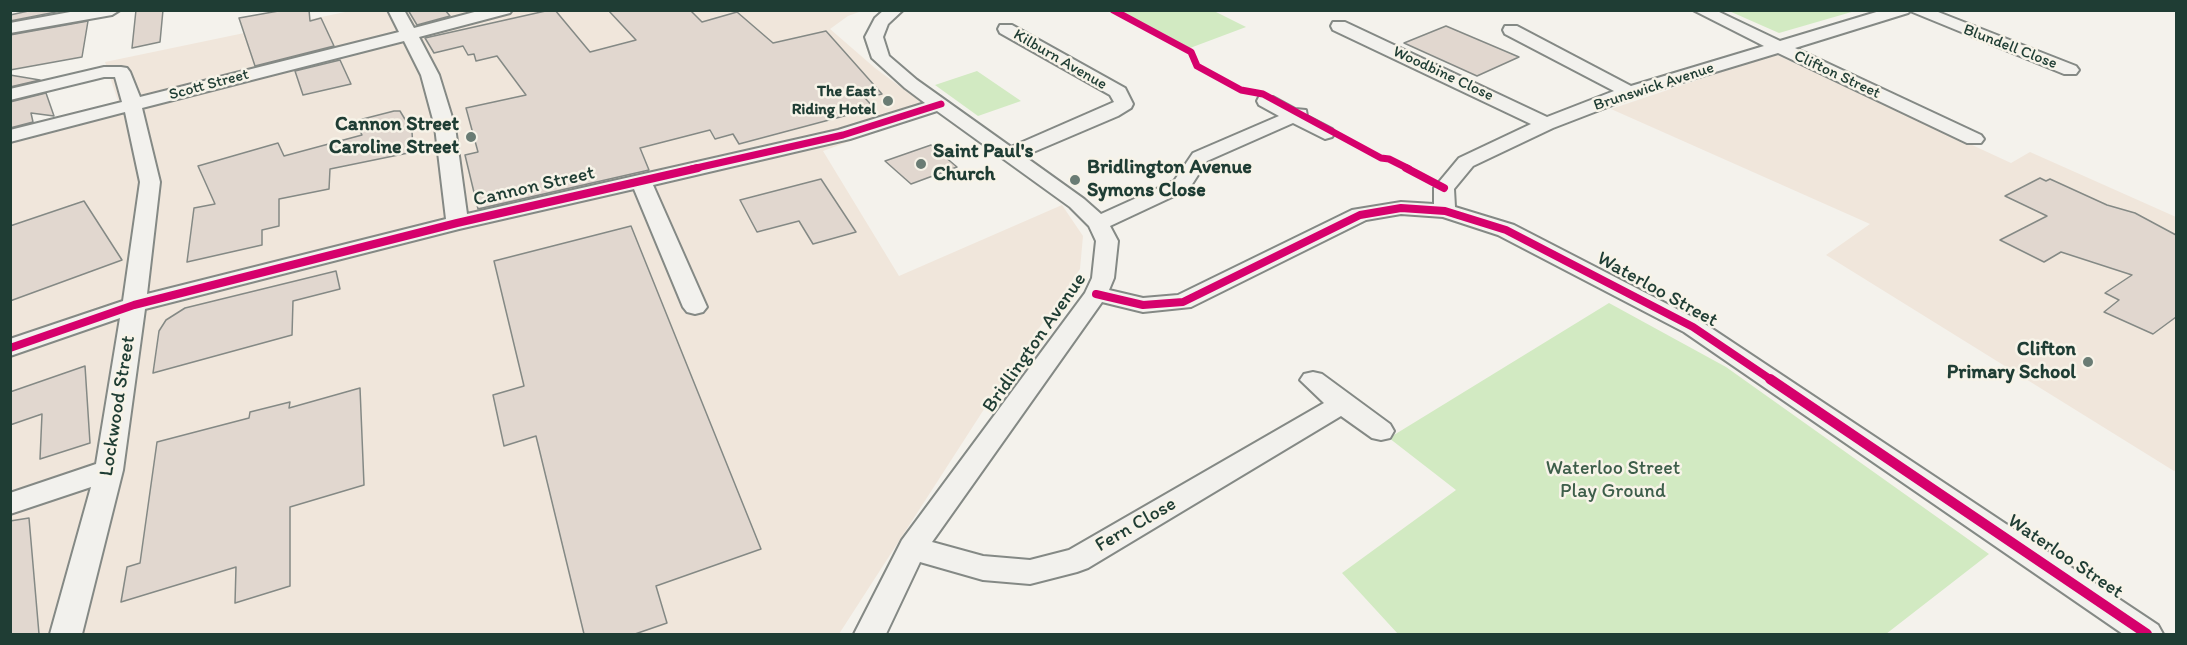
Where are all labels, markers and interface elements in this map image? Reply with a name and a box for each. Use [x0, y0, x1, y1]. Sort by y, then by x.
street label: Blundell Close [1960, 20, 2060, 74]
street label: Kilburn Avenue [1010, 25, 1110, 95]
street label: Woodbine Close [1390, 42, 1496, 106]
street label: Clifton Street [1791, 47, 1883, 103]
street label: Brunswick Avenue [1591, 58, 1717, 116]
street label: Scott Street [167, 65, 251, 105]
place label: The East Riding Hotel [792, 82, 876, 120]
marker: The East Riding Hotel [881, 94, 895, 108]
place label: Cannon Street Caroline Street [329, 113, 459, 160]
marker: Cannon Street Caroline Street [464, 130, 478, 144]
place label: Saint Paul's Church [933, 140, 1033, 187]
place label: Bridlington Avenue Symons Close [1087, 156, 1252, 203]
marker: Saint Paul's Church [914, 157, 928, 171]
street label: Cannon Street [471, 161, 597, 213]
marker: Bridlington Avenue Symons Close [1068, 173, 1082, 187]
street label: Waterloo Street [1592, 247, 1722, 333]
street label: Bridlington Avenue [978, 269, 1092, 417]
street label: Lockwood Street [95, 334, 141, 478]
place label: Clifton Primary School [1947, 338, 2076, 385]
marker: Clifton Primary School [2081, 355, 2095, 369]
park label: Waterloo Street Play Ground [1546, 457, 1680, 504]
street label: Fern Close [1091, 492, 1181, 558]
street label: Waterloo Street [2002, 509, 2128, 605]

